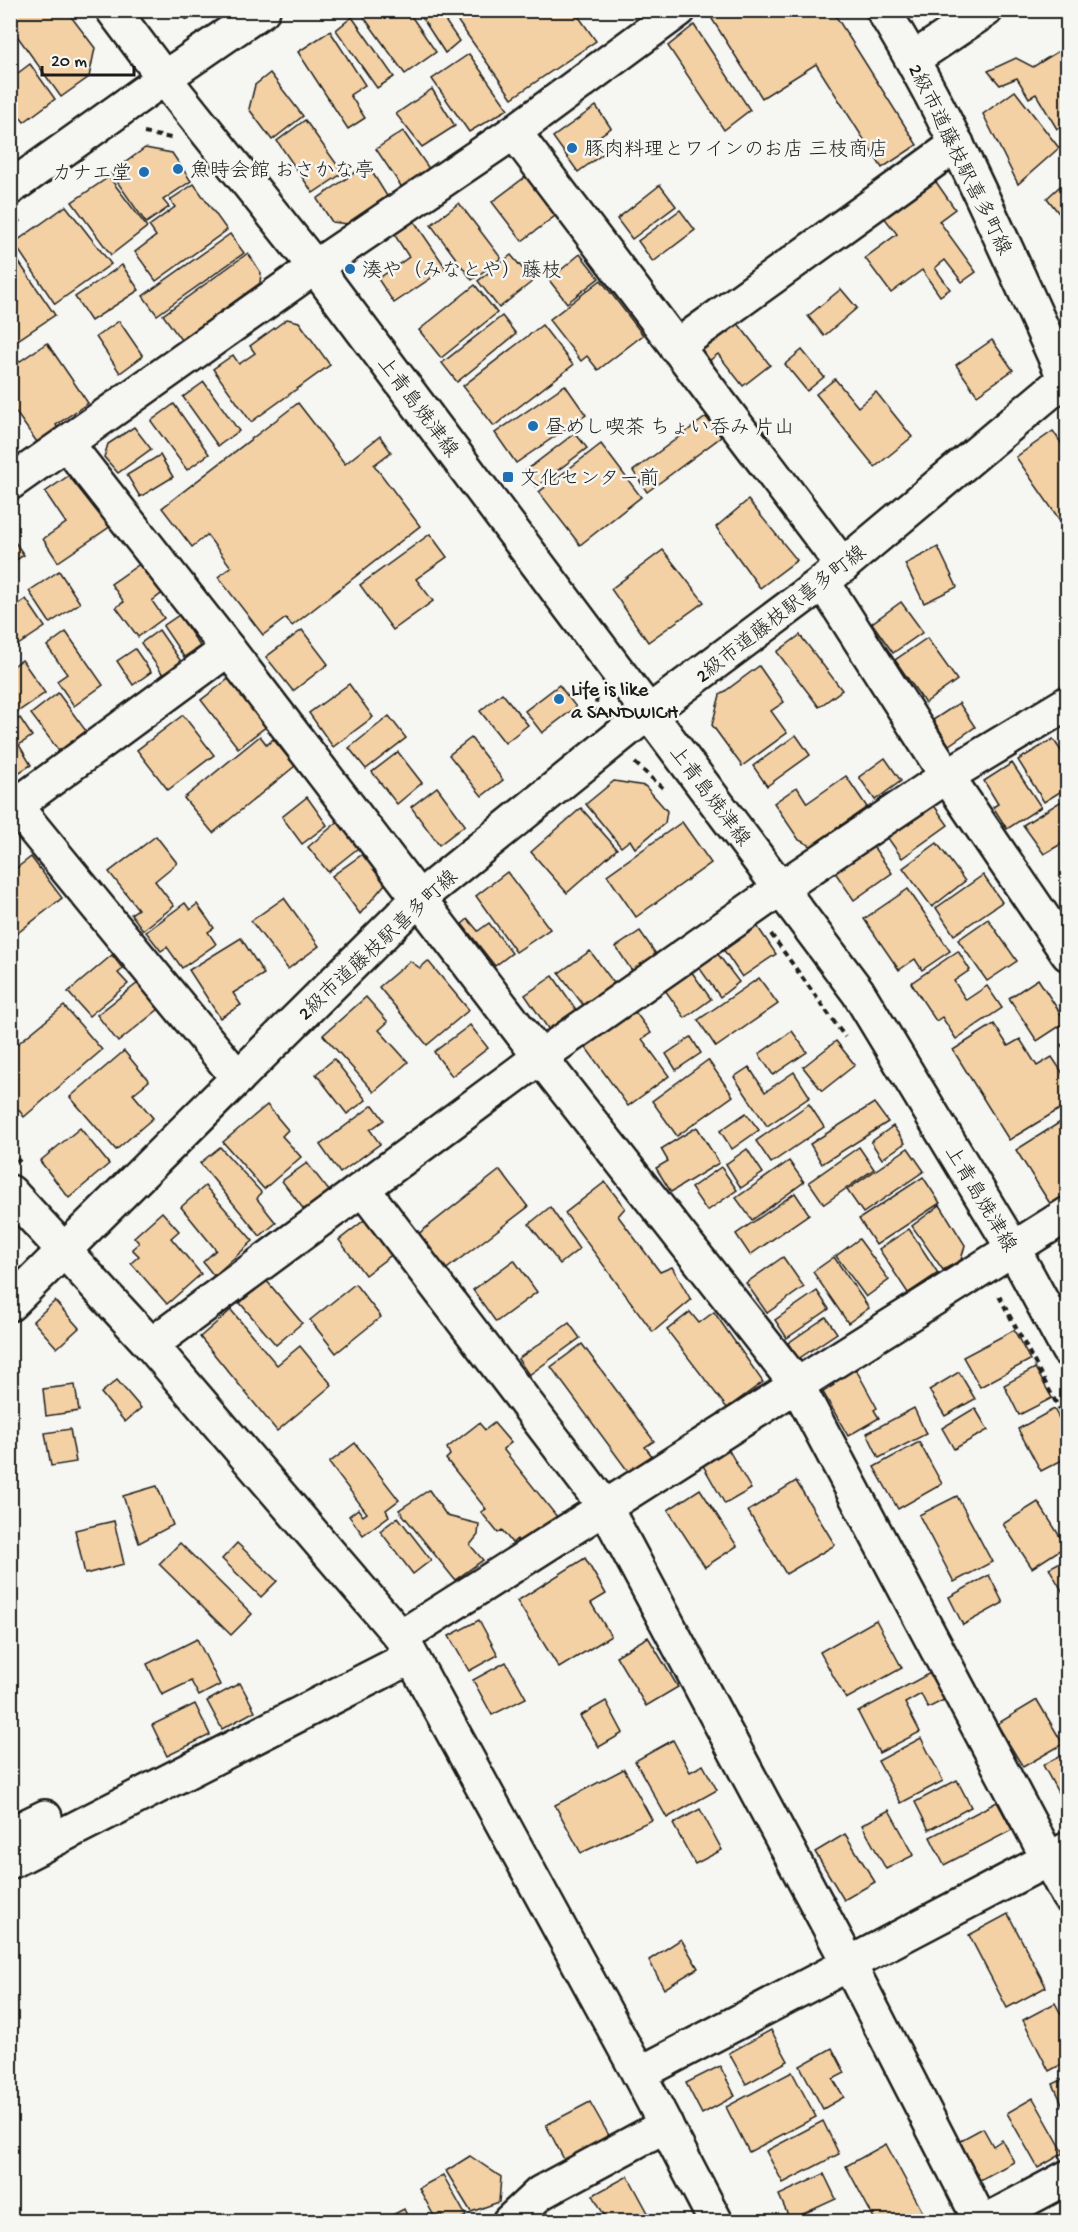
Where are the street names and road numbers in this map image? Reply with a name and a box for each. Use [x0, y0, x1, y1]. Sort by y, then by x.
street label: 2級市道藤枝駅喜多町線 [902, 60, 1016, 260]
street label: 上青島焼津線 [371, 352, 463, 463]
street label: 2級市道藤枝駅喜多町線 [691, 541, 872, 689]
street label: 上青島焼津線 [663, 741, 755, 852]
street label: 2級市道藤枝駅喜多町線 [293, 865, 464, 1027]
street label: 上青島焼津線 [938, 1141, 1021, 1257]

